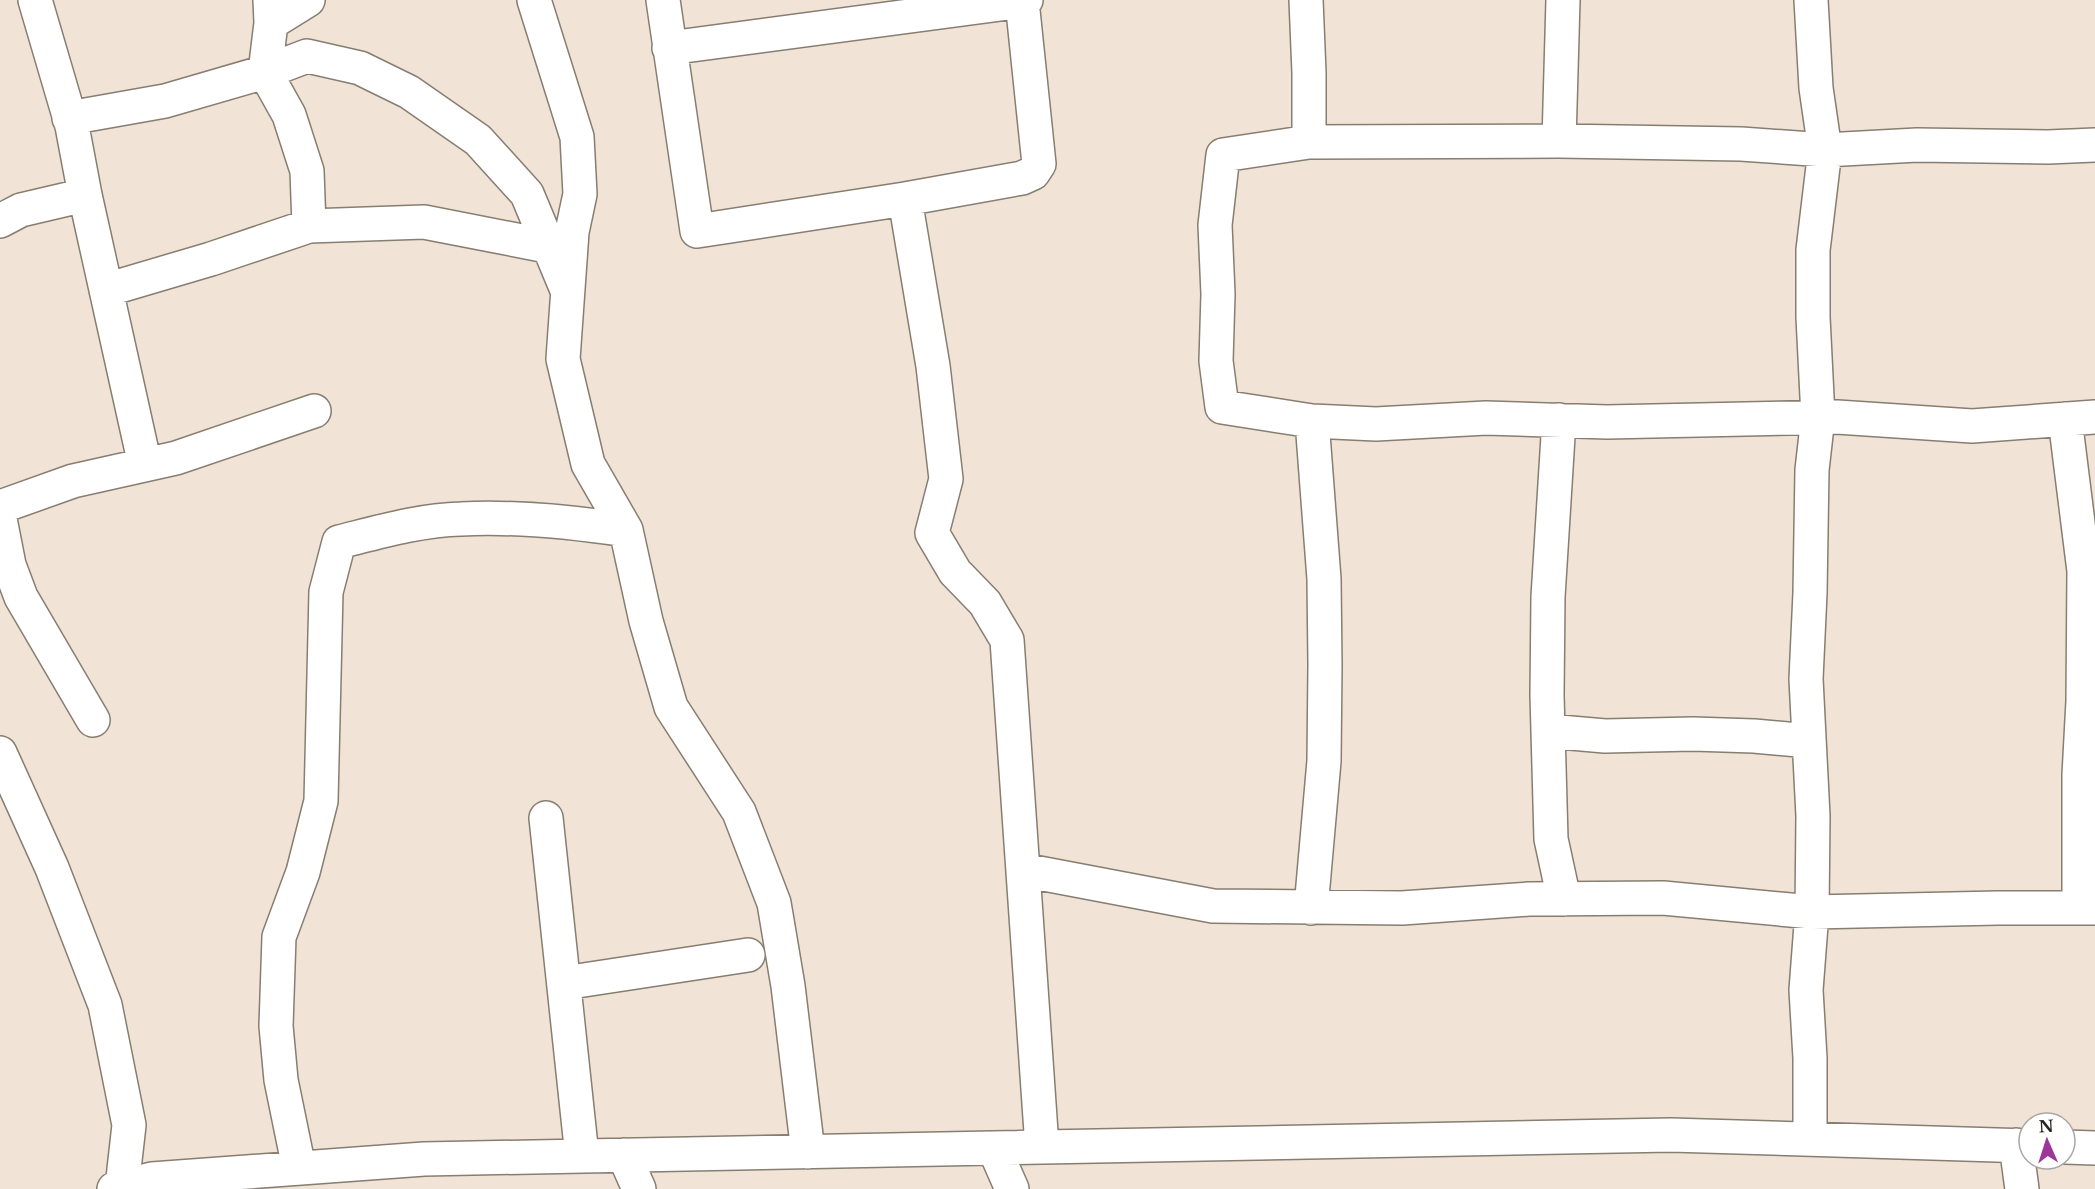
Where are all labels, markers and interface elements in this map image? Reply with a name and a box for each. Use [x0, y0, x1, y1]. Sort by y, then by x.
north arrow [2017, 1111, 2077, 1171]
text: N [2038, 1116, 2054, 1136]

